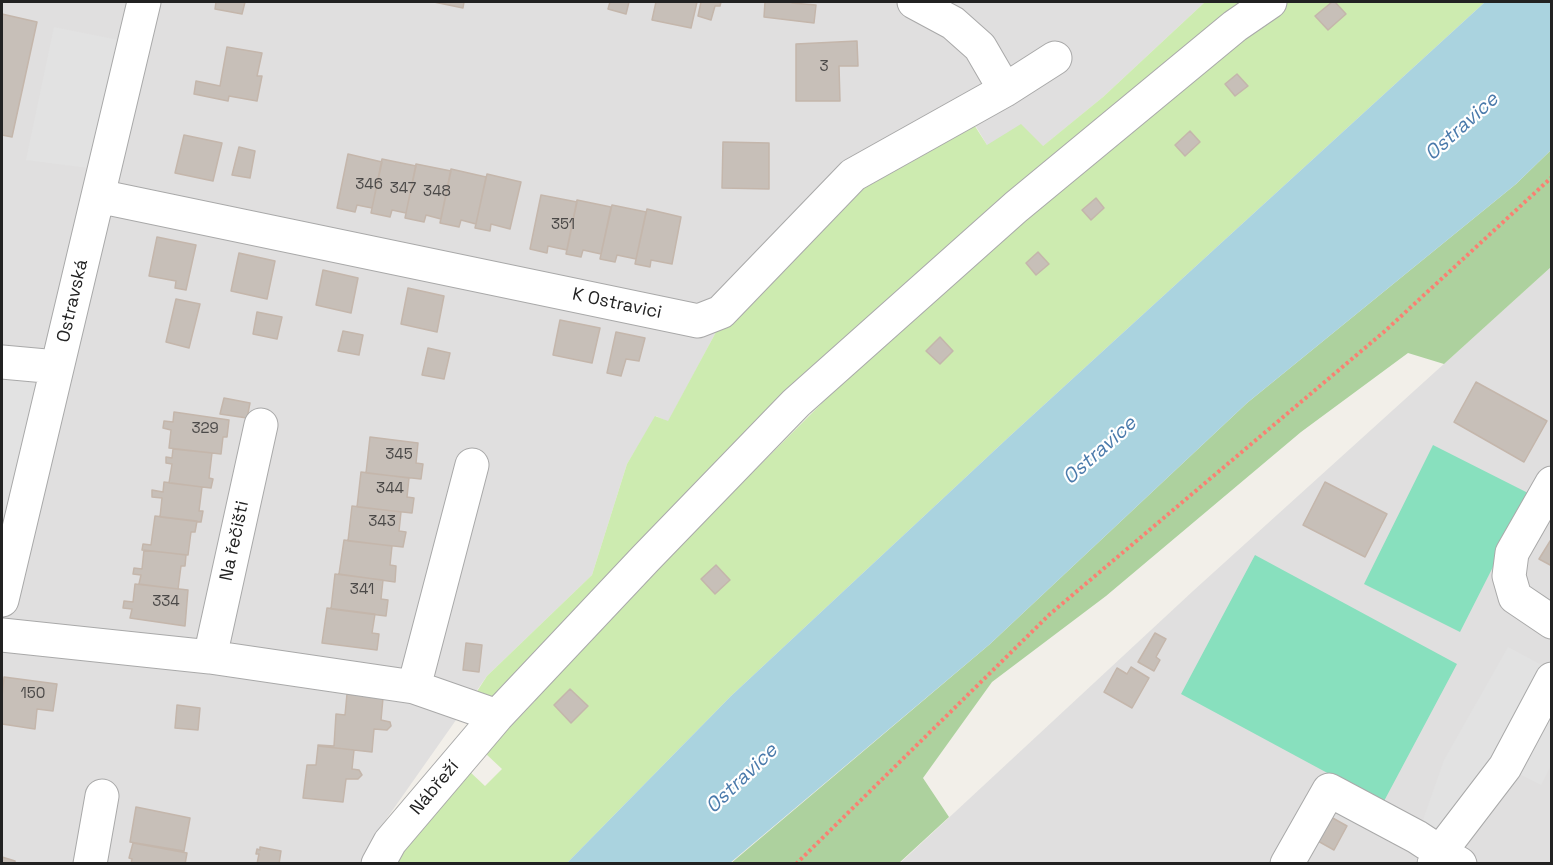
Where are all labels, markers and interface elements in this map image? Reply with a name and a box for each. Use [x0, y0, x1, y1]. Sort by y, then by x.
house number: 3 [819, 58, 829, 76]
water label: Ostravice [1420, 88, 1504, 166]
house number: 346 [355, 176, 383, 194]
house number: 347 [390, 180, 416, 198]
house number: 348 [423, 183, 451, 201]
house number: 351 [551, 216, 575, 234]
street label: Ostravská [53, 257, 93, 345]
street label: K Ostravici [570, 284, 664, 324]
water label: Ostravice [1058, 412, 1142, 490]
house number: 329 [191, 420, 219, 438]
house number: 345 [385, 446, 413, 464]
house number: 344 [376, 480, 404, 498]
street label: Na řečišti [216, 499, 254, 583]
house number: 343 [368, 513, 396, 531]
house number: 341 [350, 581, 374, 599]
house number: 334 [152, 593, 180, 611]
house number: 150 [21, 685, 45, 703]
water label: Ostravice [701, 739, 783, 819]
street label: Nábřeží [406, 756, 464, 820]

